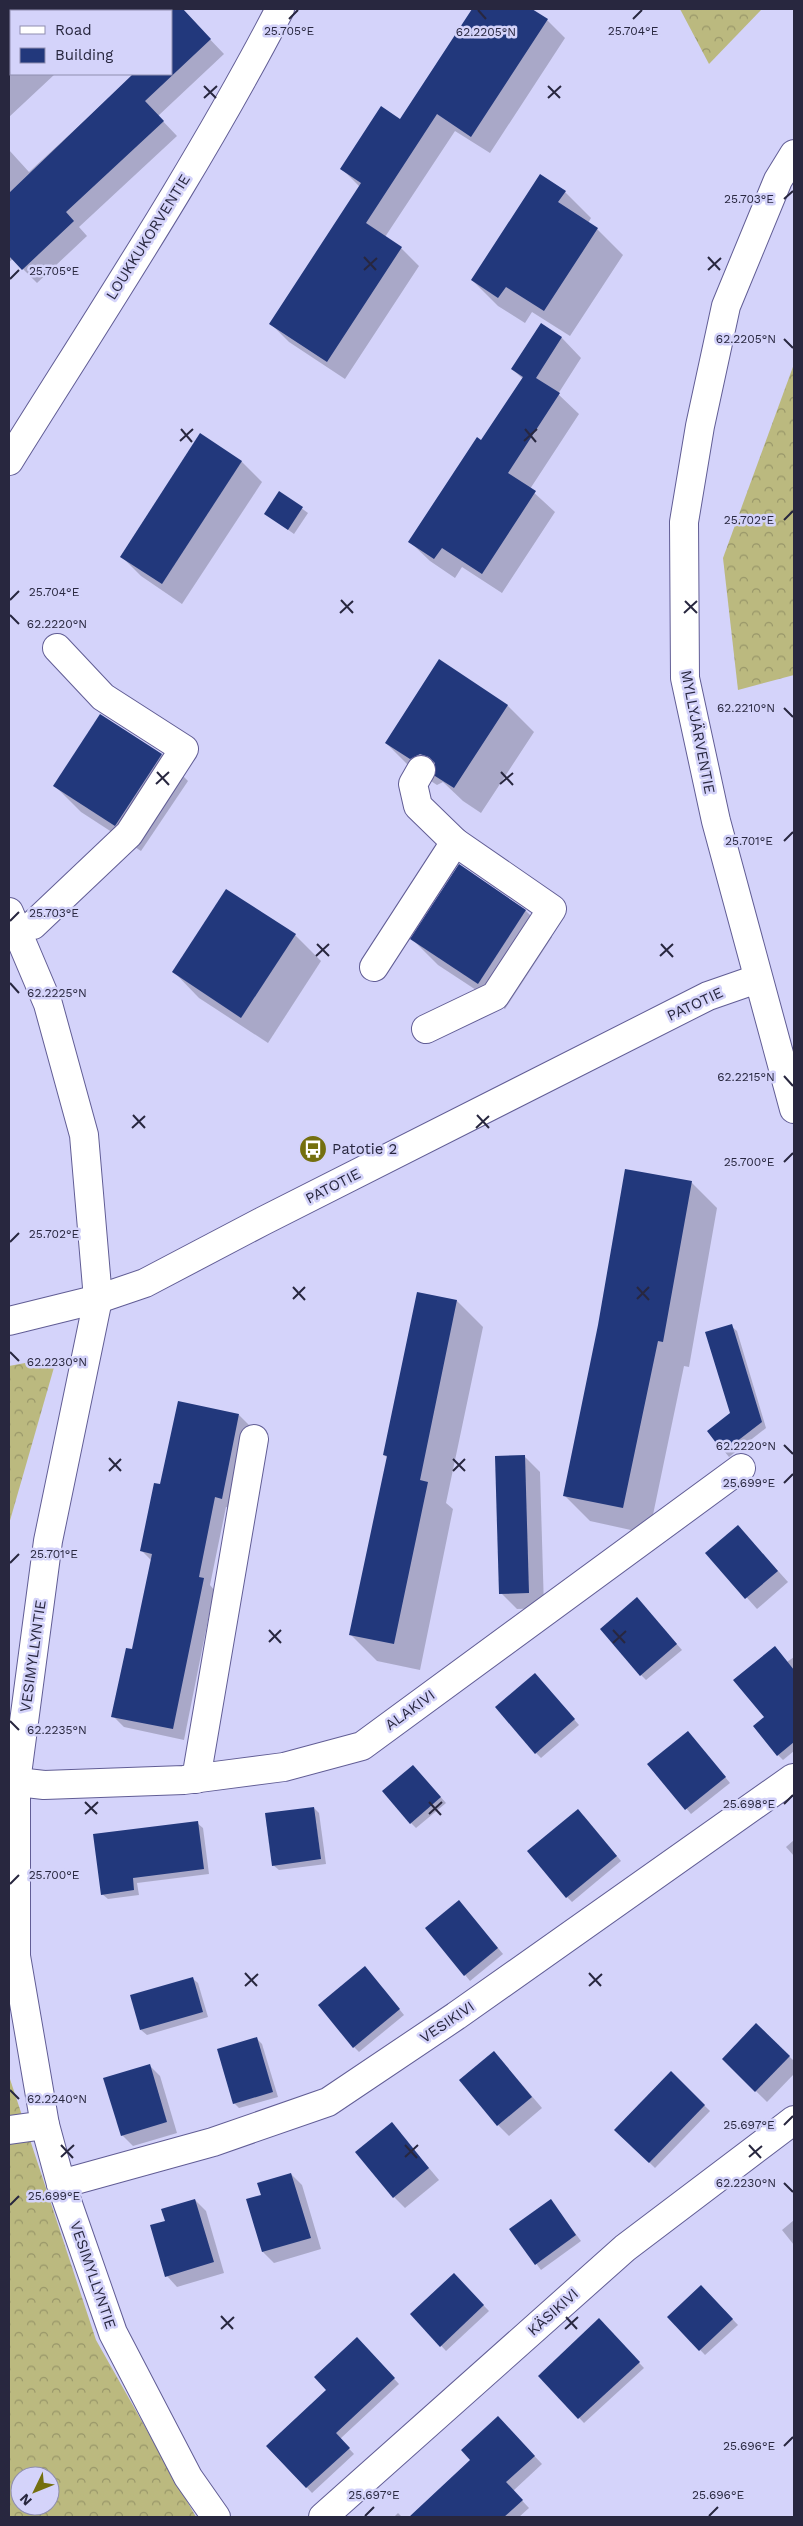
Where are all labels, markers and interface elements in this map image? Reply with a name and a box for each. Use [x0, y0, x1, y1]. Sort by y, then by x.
legend [10, 10, 172, 75]
text: Road [55, 21, 92, 39]
text: 25.705°E [264, 24, 314, 38]
text: 25.704°E [608, 24, 659, 38]
text: 62.2205°N [456, 25, 516, 39]
text: Building [55, 46, 113, 64]
street label: LOUKKUKORVENTIE [102, 171, 194, 303]
text: 25.703°E [724, 192, 774, 206]
text: 25.705°E [29, 264, 79, 278]
text: 62.2205°N [716, 332, 776, 346]
text: 25.702°E [724, 513, 774, 527]
text: 25.704°E [29, 585, 80, 599]
text: 62.2220°N [27, 617, 87, 631]
street label: MYLLYJÄRVENTIE [677, 668, 719, 796]
text: 62.2210°N [717, 701, 775, 715]
text: 25.701°E [725, 834, 773, 848]
text: 25.703°E [29, 906, 79, 920]
street label: PATOTIE [664, 983, 726, 1025]
text: 62.2225°N [27, 986, 87, 1000]
text: 62.2215°N [717, 1070, 775, 1084]
bus stop icon: Patotie 2 [298, 1134, 328, 1164]
place label: Patotie 2 [332, 1140, 397, 1158]
text: 25.700°E [724, 1155, 775, 1169]
street label: PATOTIE [302, 1164, 364, 1208]
text: 25.702°E [29, 1227, 79, 1241]
text: 62.2230°N [27, 1355, 87, 1369]
text: 62.2220°N [716, 1439, 776, 1453]
text: 25.699°E [723, 1476, 775, 1490]
text: 25.701°E [30, 1547, 78, 1561]
street label: VESIMYLLYNTIE [16, 1599, 50, 1713]
street label: ALAKIVI [382, 1686, 438, 1734]
text: 62.2235°N [27, 1723, 87, 1737]
text: 25.698°E [723, 1797, 775, 1811]
text: 25.700°E [29, 1868, 80, 1882]
street label: VESIKIVI [416, 1997, 478, 2047]
text: 62.2240°N [27, 2092, 87, 2106]
text: 25.697°E [723, 2118, 775, 2132]
text: 62.2230°N [716, 2176, 776, 2190]
text: 25.699°E [28, 2189, 80, 2203]
street label: VESIMYLLYNTIE [66, 2219, 120, 2331]
street label: KÄSIKIVI [524, 2285, 582, 2339]
text: 25.696°E [723, 2439, 775, 2453]
north arrow [10, 2466, 60, 2516]
text: 25.697°E [348, 2488, 400, 2502]
text: 25.696°E [692, 2488, 744, 2502]
text: N [16, 2491, 35, 2509]

